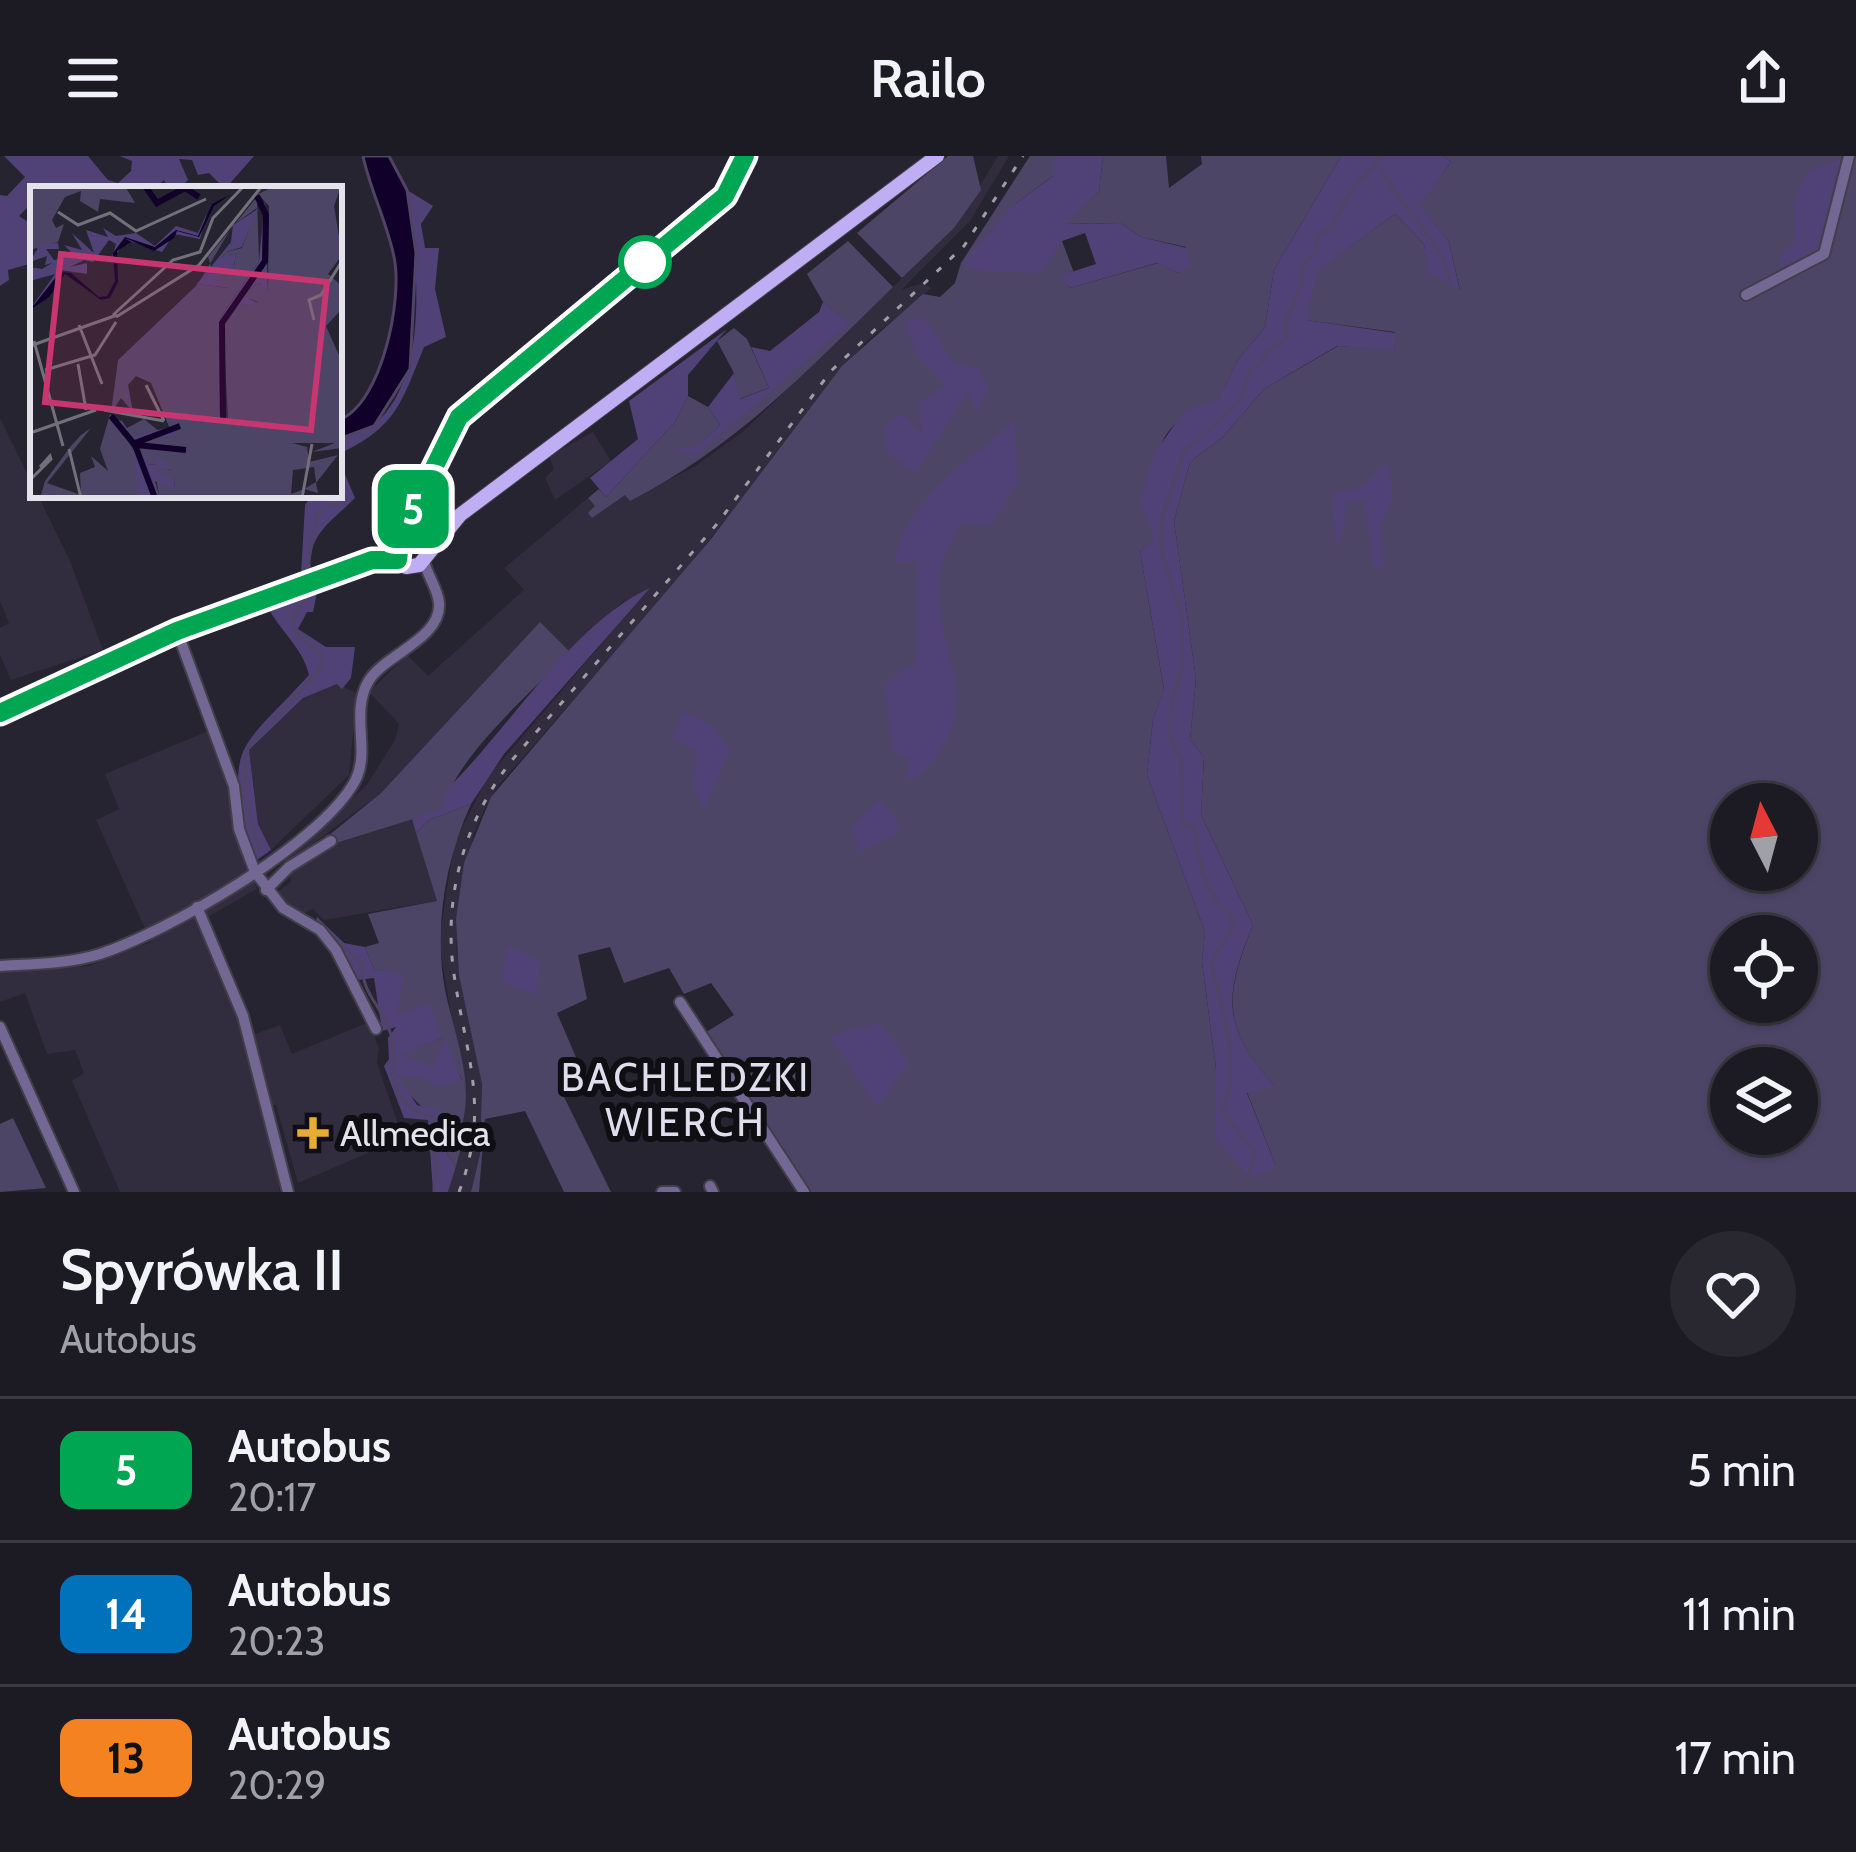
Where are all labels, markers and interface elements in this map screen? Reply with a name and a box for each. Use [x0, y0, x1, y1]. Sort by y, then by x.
icon: menu [60, 45, 126, 111]
text: Railo [870, 45, 986, 111]
icon: share [1730, 45, 1796, 111]
inset map [30, 186, 342, 498]
unlabelled marker [620, 237, 670, 287]
line badge: 5 [374, 470, 452, 548]
text: 5 [402, 483, 424, 535]
north arrow [1710, 783, 1818, 891]
map controls [1710, 783, 1818, 1155]
button: locate [1710, 915, 1818, 1023]
button: layers [1710, 1047, 1818, 1155]
district label: BACHLEDZKI WIERCH [561, 1053, 811, 1146]
place label: Allmedica [340, 1111, 490, 1155]
marker: Allmedica [297, 1117, 329, 1149]
button: heart [1670, 1231, 1796, 1357]
text: Spyrówka II [60, 1235, 344, 1304]
text: Autobus [60, 1315, 197, 1363]
text: Autobus [228, 1419, 391, 1473]
text: 5 min [1687, 1443, 1796, 1497]
text: 5 [115, 1444, 137, 1496]
text: 20:17 [228, 1473, 316, 1521]
text: Autobus [228, 1563, 391, 1617]
text: 11 min [1682, 1587, 1796, 1641]
text: 14 [105, 1588, 147, 1640]
text: 20:23 [228, 1617, 325, 1665]
text: Autobus [228, 1707, 391, 1761]
text: 17 min [1674, 1731, 1796, 1785]
text: 13 [107, 1732, 145, 1784]
text: 20:29 [228, 1761, 326, 1809]

